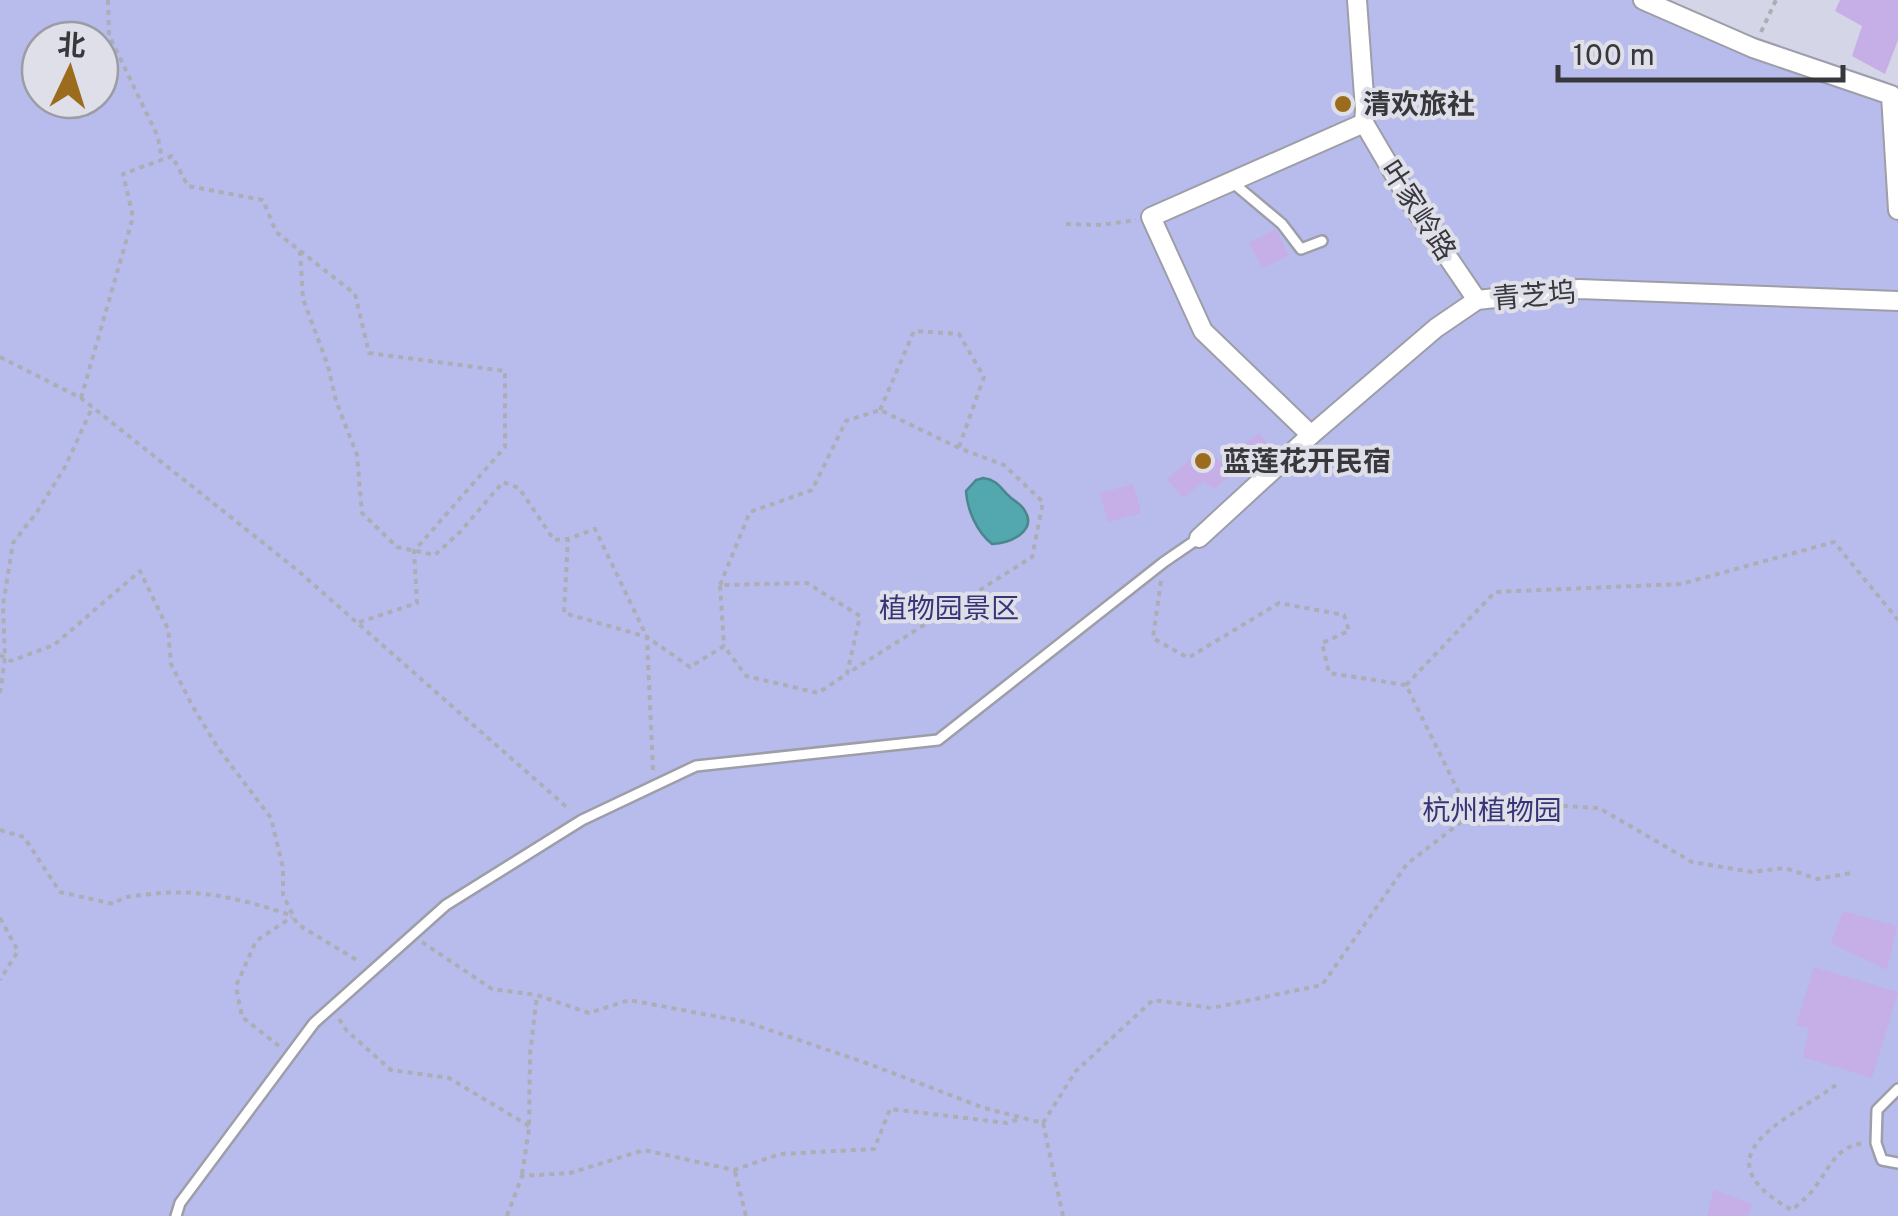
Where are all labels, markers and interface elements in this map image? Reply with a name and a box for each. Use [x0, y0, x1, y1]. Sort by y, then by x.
north arrow [20, 20, 120, 120]
scale bar [1558, 20, 1843, 82]
text: 北 [56, 29, 87, 67]
text: 100 m [1573, 39, 1655, 76]
place label: 清欢旅社 [1363, 89, 1475, 125]
marker: 清欢旅社 [1332, 93, 1354, 115]
street label: 叶家岭路 [1371, 155, 1462, 268]
street label: 青芝坞 [1491, 276, 1578, 320]
place label: 蓝莲花开民宿 [1223, 446, 1391, 482]
marker: 蓝莲花开民宿 [1192, 450, 1214, 472]
park label: 植物园景区 [879, 593, 1019, 629]
park label: 杭州植物园 [1422, 795, 1562, 831]

